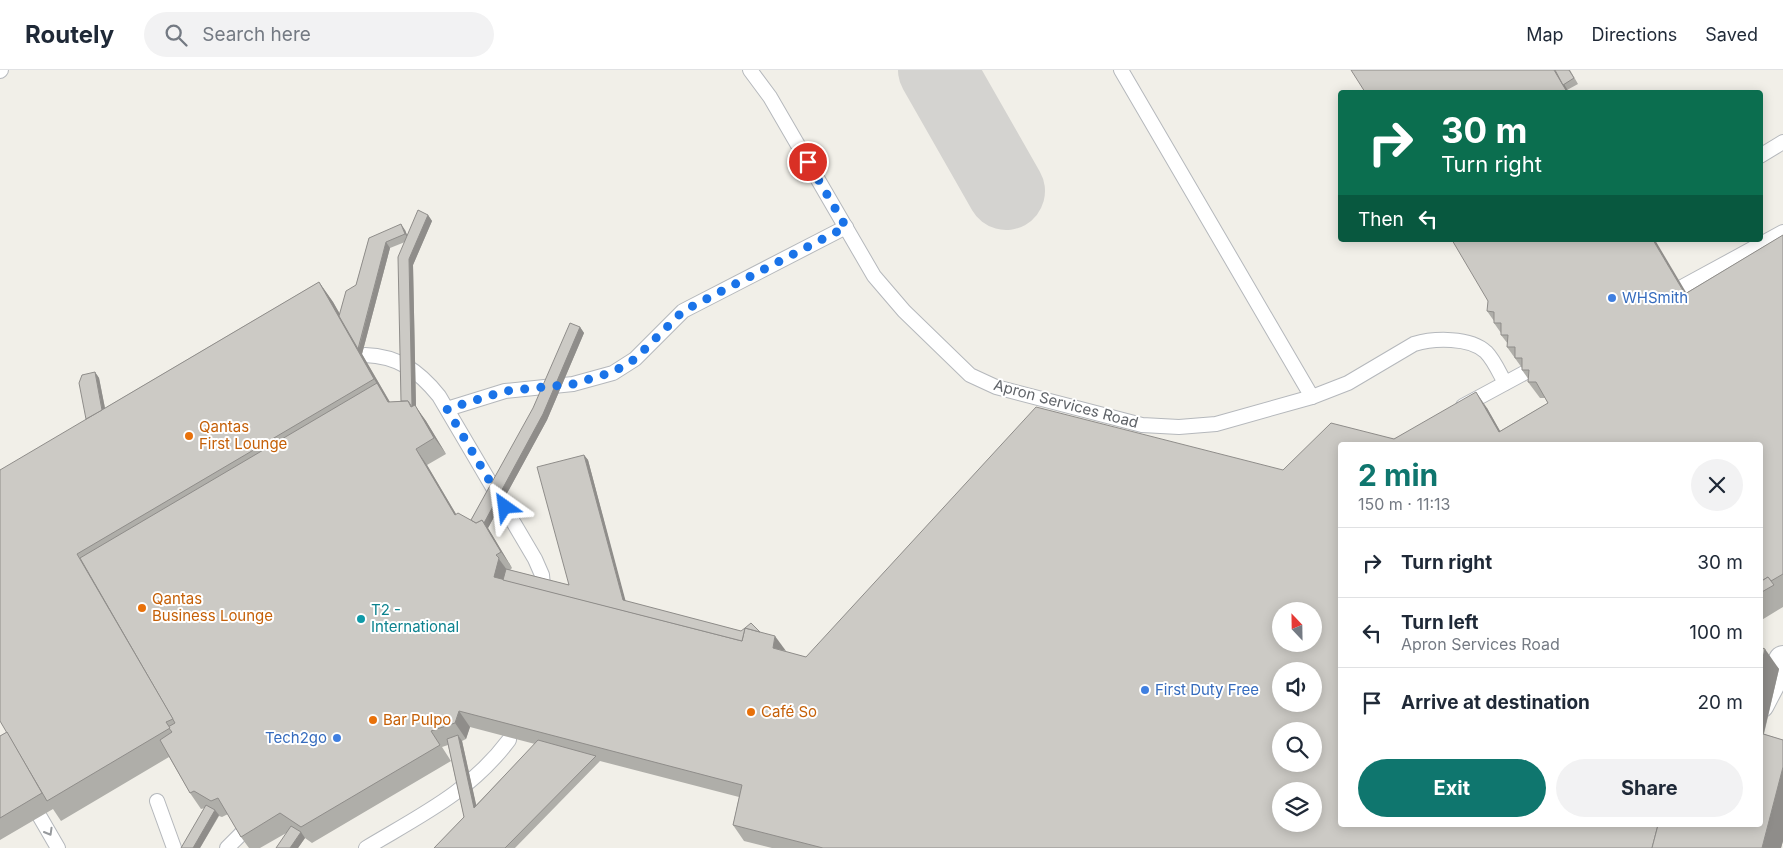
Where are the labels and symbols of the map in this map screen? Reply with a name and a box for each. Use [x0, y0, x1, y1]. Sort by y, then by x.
pin [787, 141, 829, 183]
place label: WHSmith [1622, 288, 1688, 307]
marker: WHSmith [1606, 292, 1618, 304]
street label: Apron Services Road [992, 375, 1141, 432]
place label: Qantas First Lounge [199, 417, 287, 453]
marker: Qantas First Lounge [183, 430, 195, 442]
position arrow [478, 480, 530, 532]
place label: Qantas Business Lounge [152, 589, 273, 625]
place label: T2 - International [371, 600, 459, 636]
marker: Qantas Business Lounge [136, 602, 148, 614]
north arrow [1272, 602, 1322, 652]
marker: T2 - International [355, 613, 367, 625]
place label: First Duty Free [1155, 680, 1259, 699]
marker: First Duty Free [1139, 684, 1151, 696]
place label: Café So [761, 702, 817, 721]
marker: Café So [745, 706, 757, 718]
place label: Bar Pulpo [383, 710, 451, 729]
marker: Bar Pulpo [367, 714, 379, 726]
place label: Tech2go [265, 728, 327, 747]
marker: Tech2go [331, 732, 343, 744]
one-way arrow [43, 827, 53, 836]

